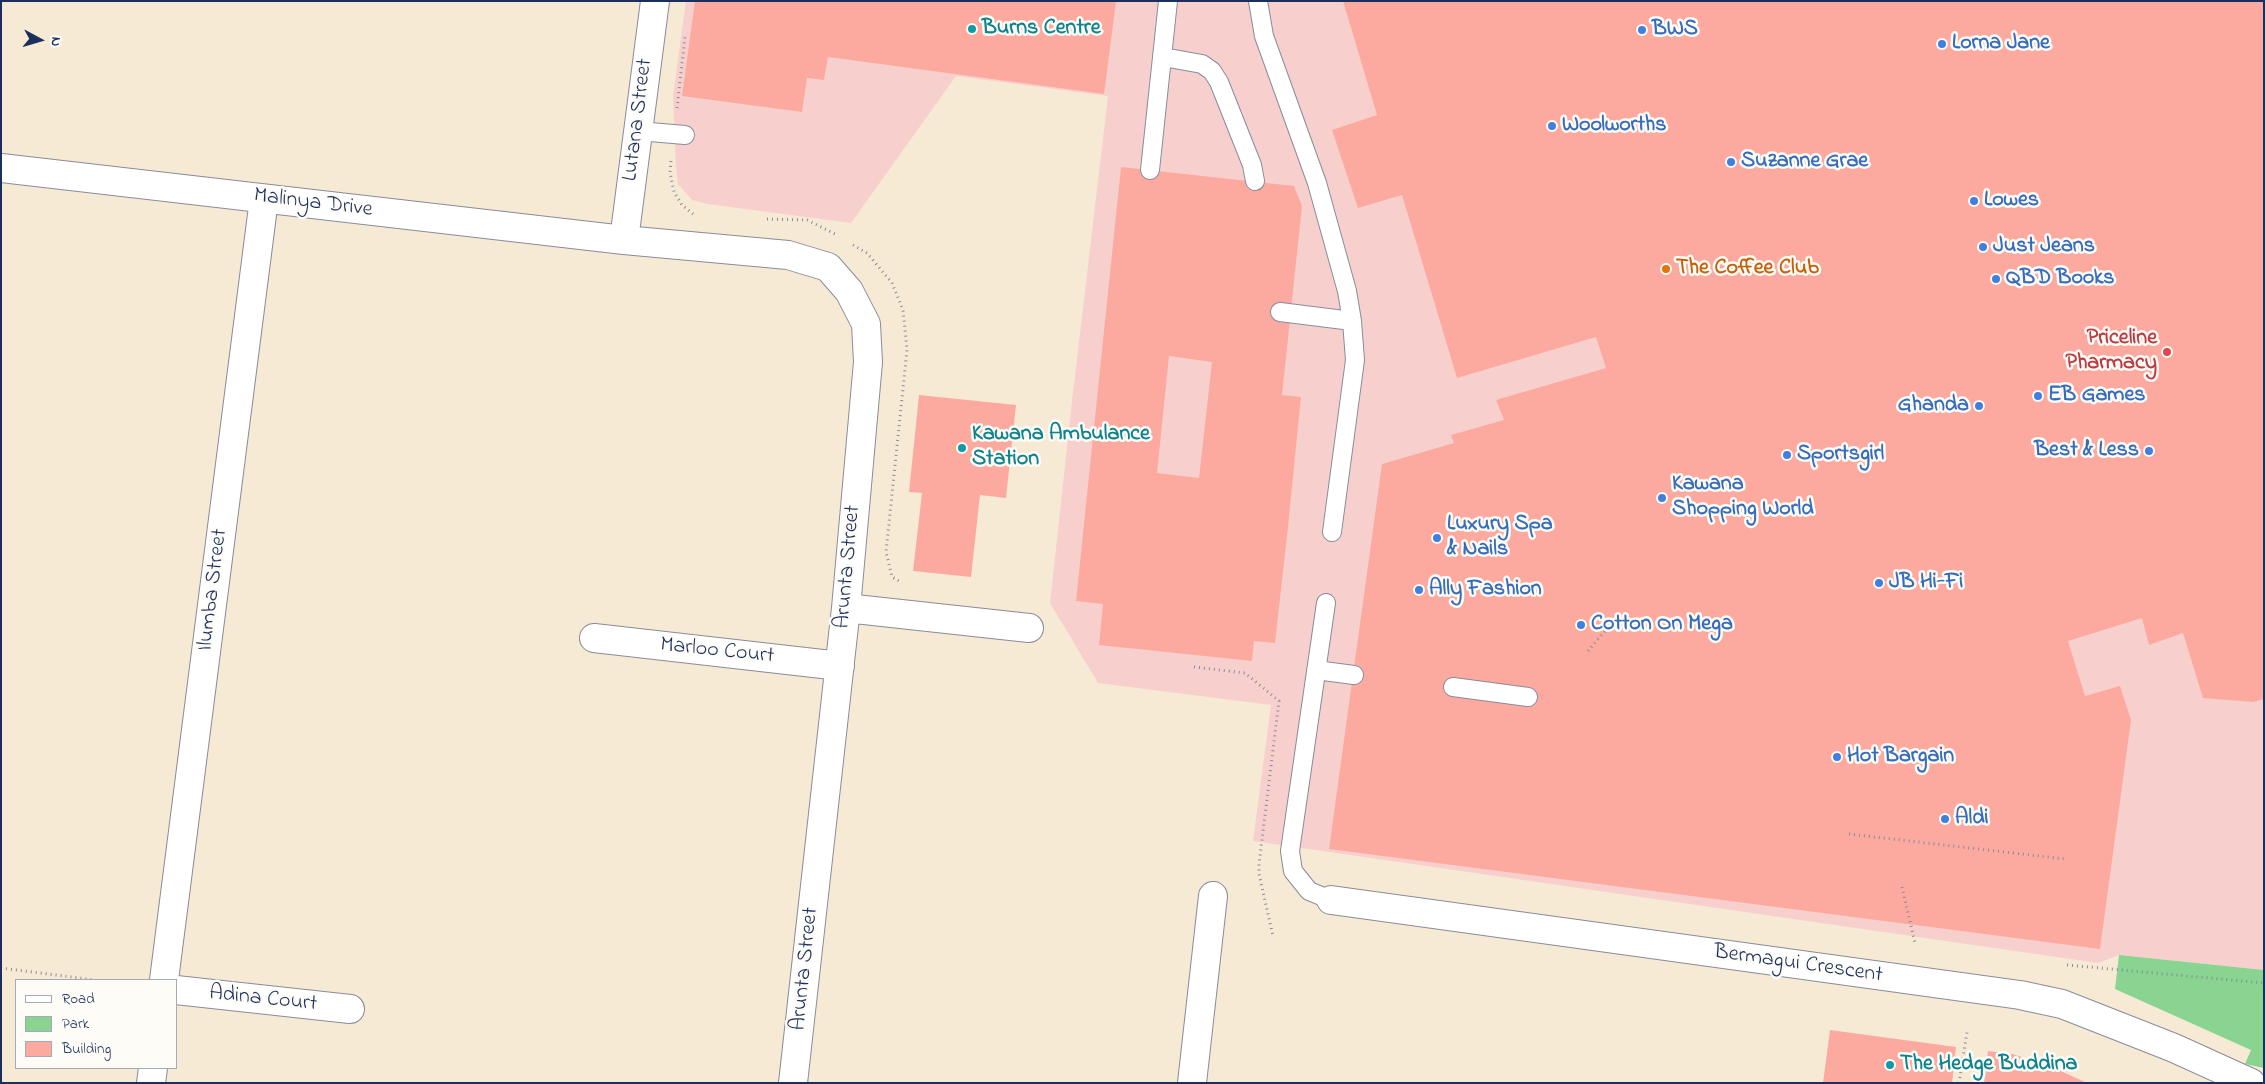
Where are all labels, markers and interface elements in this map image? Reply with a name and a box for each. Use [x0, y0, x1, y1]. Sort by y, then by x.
north arrow [15, 15, 65, 65]
place label: Burns Centre [982, 16, 1101, 42]
place label: BWS [1652, 17, 1698, 43]
marker: Burns Centre [966, 23, 978, 35]
marker: BWS [1636, 24, 1648, 36]
place label: Lorna Jane [1952, 31, 2050, 57]
text: N [44, 36, 66, 47]
marker: Lorna Jane [1936, 38, 1948, 50]
street label: Lutana Street [618, 57, 660, 183]
place label: Woolworths [1562, 113, 1666, 139]
marker: Woolworths [1546, 120, 1558, 132]
place label: Suzanne Grae [1741, 149, 1868, 175]
marker: Suzanne Grae [1725, 156, 1737, 168]
street label: Malinya Drive [252, 184, 374, 224]
place label: Lowes [1984, 188, 2039, 214]
marker: Lowes [1968, 195, 1980, 207]
place label: Just Jeans [1993, 234, 2095, 260]
marker: Just Jeans [1977, 241, 1989, 253]
place label: The Coffee Club [1676, 256, 1819, 282]
marker: The Coffee Club [1660, 263, 1672, 275]
place label: QBD Books [2006, 266, 2114, 292]
marker: QBD Books [1990, 273, 2002, 285]
place label: Priceline Pharmacy [2065, 326, 2157, 378]
marker: Priceline Pharmacy [2161, 346, 2173, 358]
place label: EB Games [2048, 383, 2145, 409]
marker: EB Games [2032, 390, 2044, 402]
place label: Ghanda [1898, 393, 1969, 419]
marker: Ghanda [1973, 400, 1985, 412]
place label: Kawana Ambulance Station [972, 422, 1150, 474]
place label: Best & Less [2034, 438, 2139, 464]
marker: Kawana Ambulance Station [956, 442, 968, 454]
place label: Sportsgirl [1797, 442, 1884, 468]
marker: Best & Less [2143, 445, 2155, 457]
marker: Sportsgirl [1781, 449, 1793, 461]
place label: Kawana Shopping World [1672, 472, 1814, 524]
marker: Kawana Shopping World [1656, 492, 1668, 504]
street label: Arunta Street [830, 504, 868, 630]
place label: Luxury Spa & Nails [1447, 512, 1553, 564]
street label: Ilumba Street [193, 527, 235, 653]
marker: Luxury Spa & Nails [1431, 532, 1443, 544]
place label: JB Hi-Fi [1889, 570, 1963, 596]
place label: Ally Fashion [1429, 577, 1542, 603]
marker: JB Hi-Fi [1873, 577, 1885, 589]
marker: Ally Fashion [1413, 584, 1425, 596]
place label: Cotton On Mega [1591, 612, 1733, 638]
marker: Cotton On Mega [1575, 619, 1587, 631]
street label: Marloo Court [659, 633, 775, 671]
place label: Hot Bargain [1847, 744, 1954, 770]
marker: Hot Bargain [1831, 751, 1843, 763]
place label: Aldi [1955, 806, 1989, 832]
marker: Aldi [1939, 813, 1951, 825]
street label: Arunta Street [786, 906, 826, 1032]
street label: Bermagui Crescent [1712, 940, 1884, 990]
legend [15, 979, 178, 1069]
street label: Adina Court [208, 981, 318, 1019]
text: Road [62, 988, 95, 1010]
text: Park [62, 1013, 89, 1035]
text: Building [62, 1038, 111, 1060]
place label: The Hedge Buddina [1900, 1052, 2077, 1078]
marker: The Hedge Buddina [1884, 1059, 1896, 1071]

